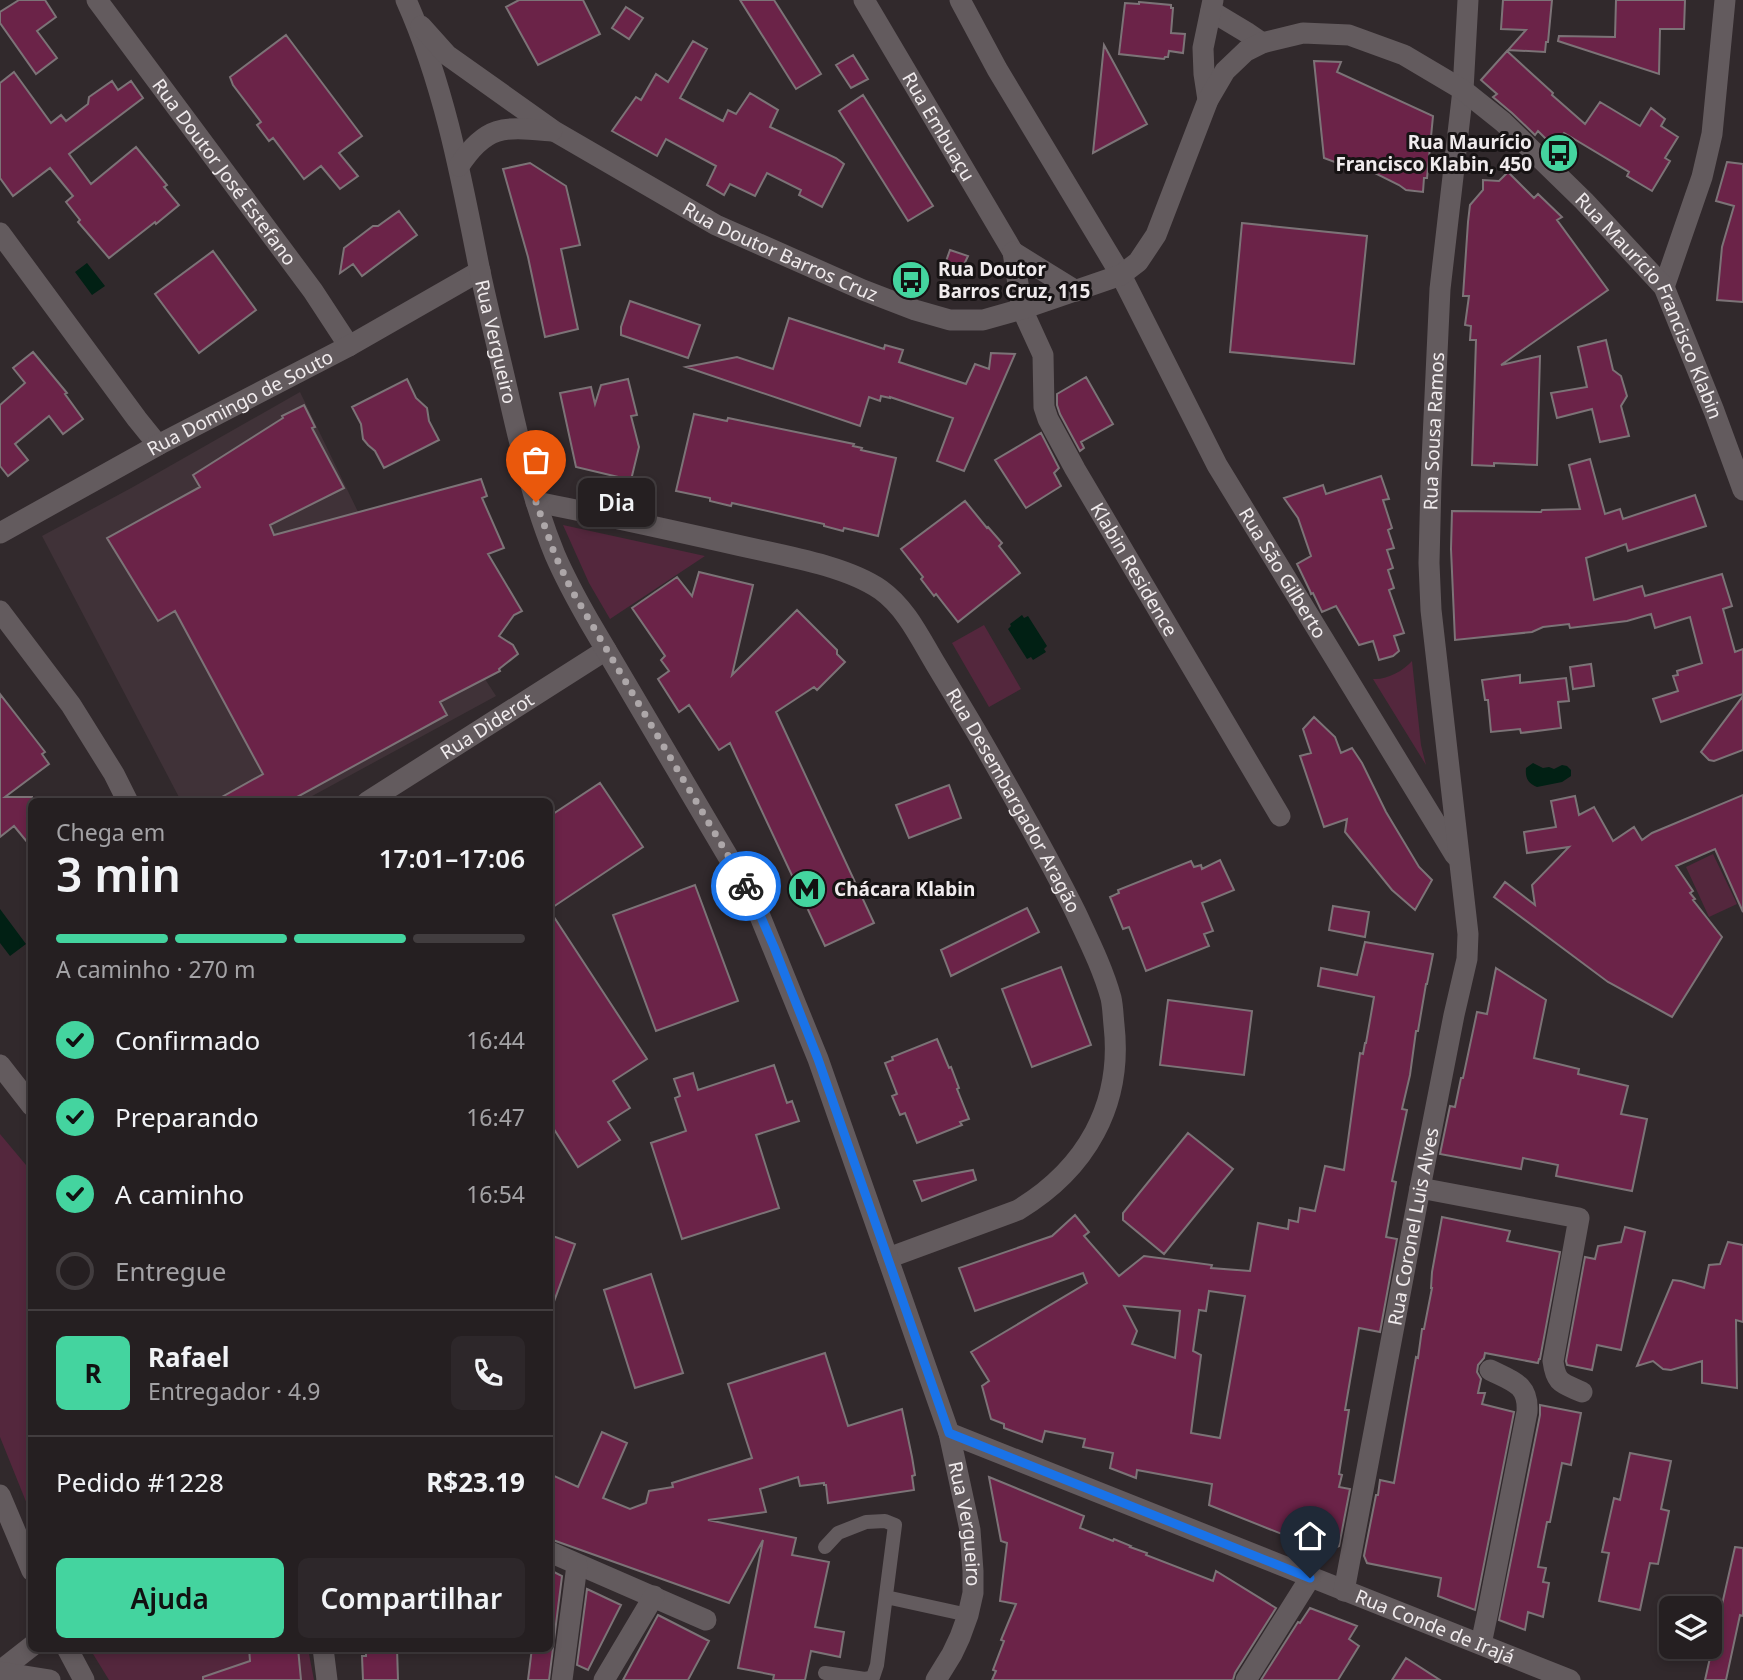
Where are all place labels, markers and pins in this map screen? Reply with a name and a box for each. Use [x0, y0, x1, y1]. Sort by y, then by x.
place label: Rua Maurício Francisco Klabin, 450 [1335, 129, 1532, 177]
bus stop icon: Rua Maurício Francisco Klabin, 450 [1538, 132, 1580, 174]
place label: Rua Doutor Barros Cruz, 115 [938, 256, 1090, 304]
bus stop icon: Rua Doutor Barros Cruz, 115 [890, 259, 932, 301]
pin [506, 430, 566, 502]
callout: Dia [578, 477, 655, 526]
metro station icon: Chácara Klabin [786, 868, 828, 910]
place label: Chácara Klabin [834, 876, 975, 902]
pin [1280, 1506, 1340, 1578]

